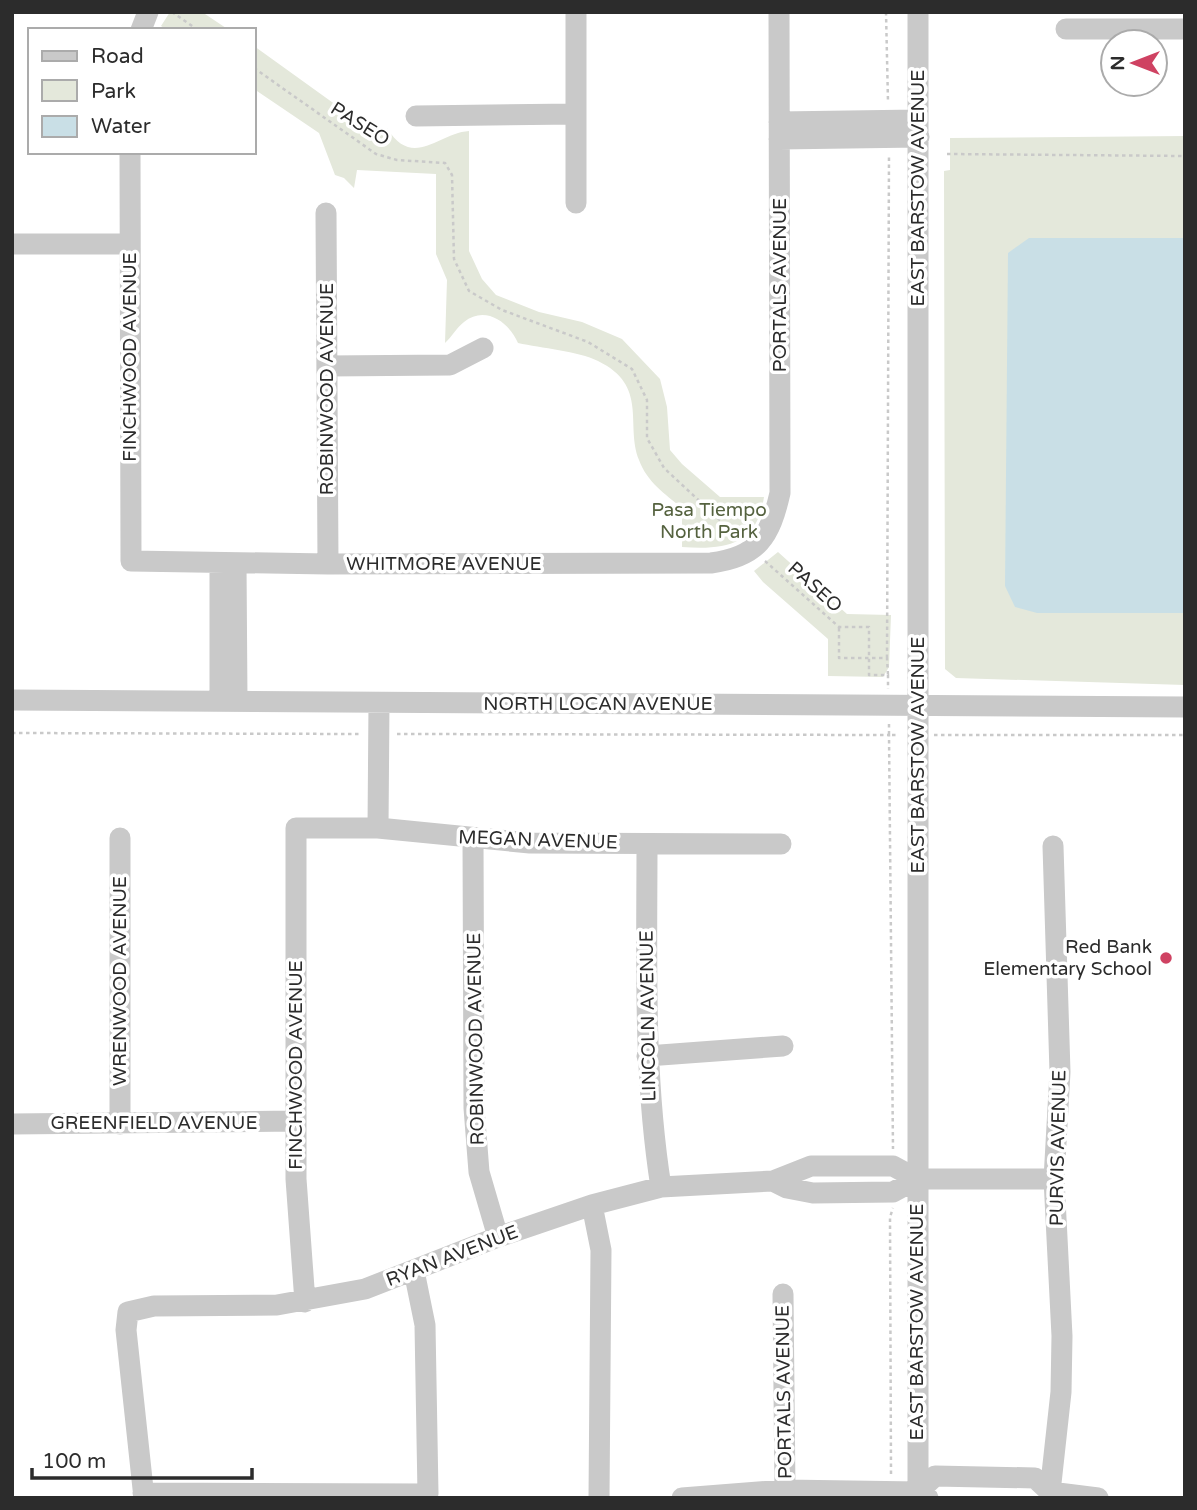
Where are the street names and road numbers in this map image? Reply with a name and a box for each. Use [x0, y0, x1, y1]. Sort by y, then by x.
street label: EAST BARSTOW AVENUE [907, 70, 929, 306]
street label: PASEO [327, 97, 393, 151]
street label: PORTALS AVENUE [769, 198, 791, 372]
street label: FINCHWOOD AVENUE [119, 252, 141, 462]
street label: ROBINWOOD AVENUE [316, 283, 338, 495]
street label: WHITMORE AVENUE [346, 553, 542, 575]
street label: PASEO [783, 557, 847, 617]
street label: EAST BARSTOW AVENUE [907, 637, 929, 873]
street label: NORTH LOCAN AVENUE [483, 693, 713, 715]
street label: MEGAN AVENUE [458, 826, 618, 854]
street label: WRENWOOD AVENUE [109, 876, 131, 1086]
street label: LINCOLN AVENUE [636, 930, 660, 1102]
street label: ROBINWOOD AVENUE [463, 933, 489, 1145]
street label: FINCHWOOD AVENUE [285, 960, 307, 1170]
street label: PURVIS AVENUE [1046, 1070, 1070, 1226]
street label: GREENFIELD AVENUE [50, 1112, 258, 1134]
street label: EAST BARSTOW AVENUE [906, 1204, 928, 1440]
street label: RYAN AVENUE [383, 1221, 521, 1291]
street label: PORTALS AVENUE [771, 1305, 797, 1479]

